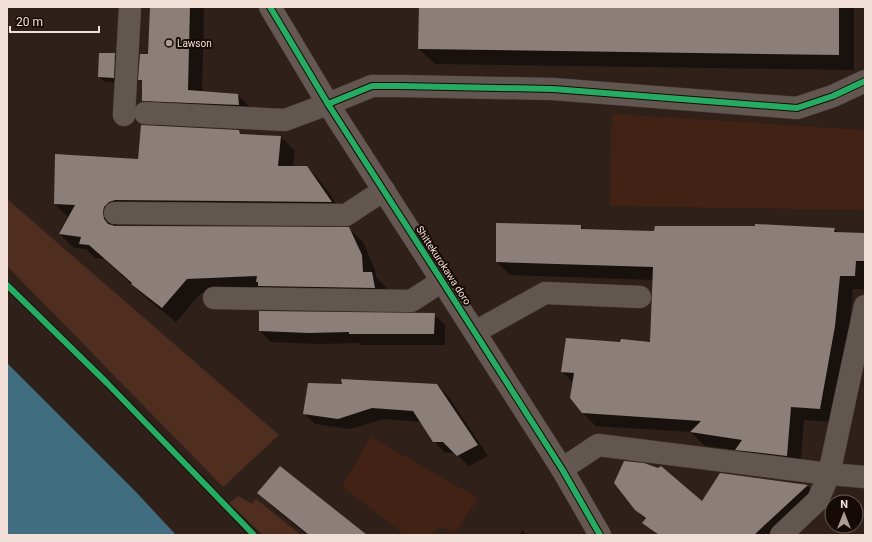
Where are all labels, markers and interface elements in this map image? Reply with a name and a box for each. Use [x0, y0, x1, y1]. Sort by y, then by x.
scale bar [10, 8, 99, 34]
text: 20 m [16, 15, 43, 29]
marker: Lawson [164, 38, 174, 48]
place label: Lawson [177, 38, 212, 49]
street label: Shittekurokawa doro [414, 224, 473, 307]
north arrow [824, 494, 864, 534]
text: N [840, 498, 848, 511]

